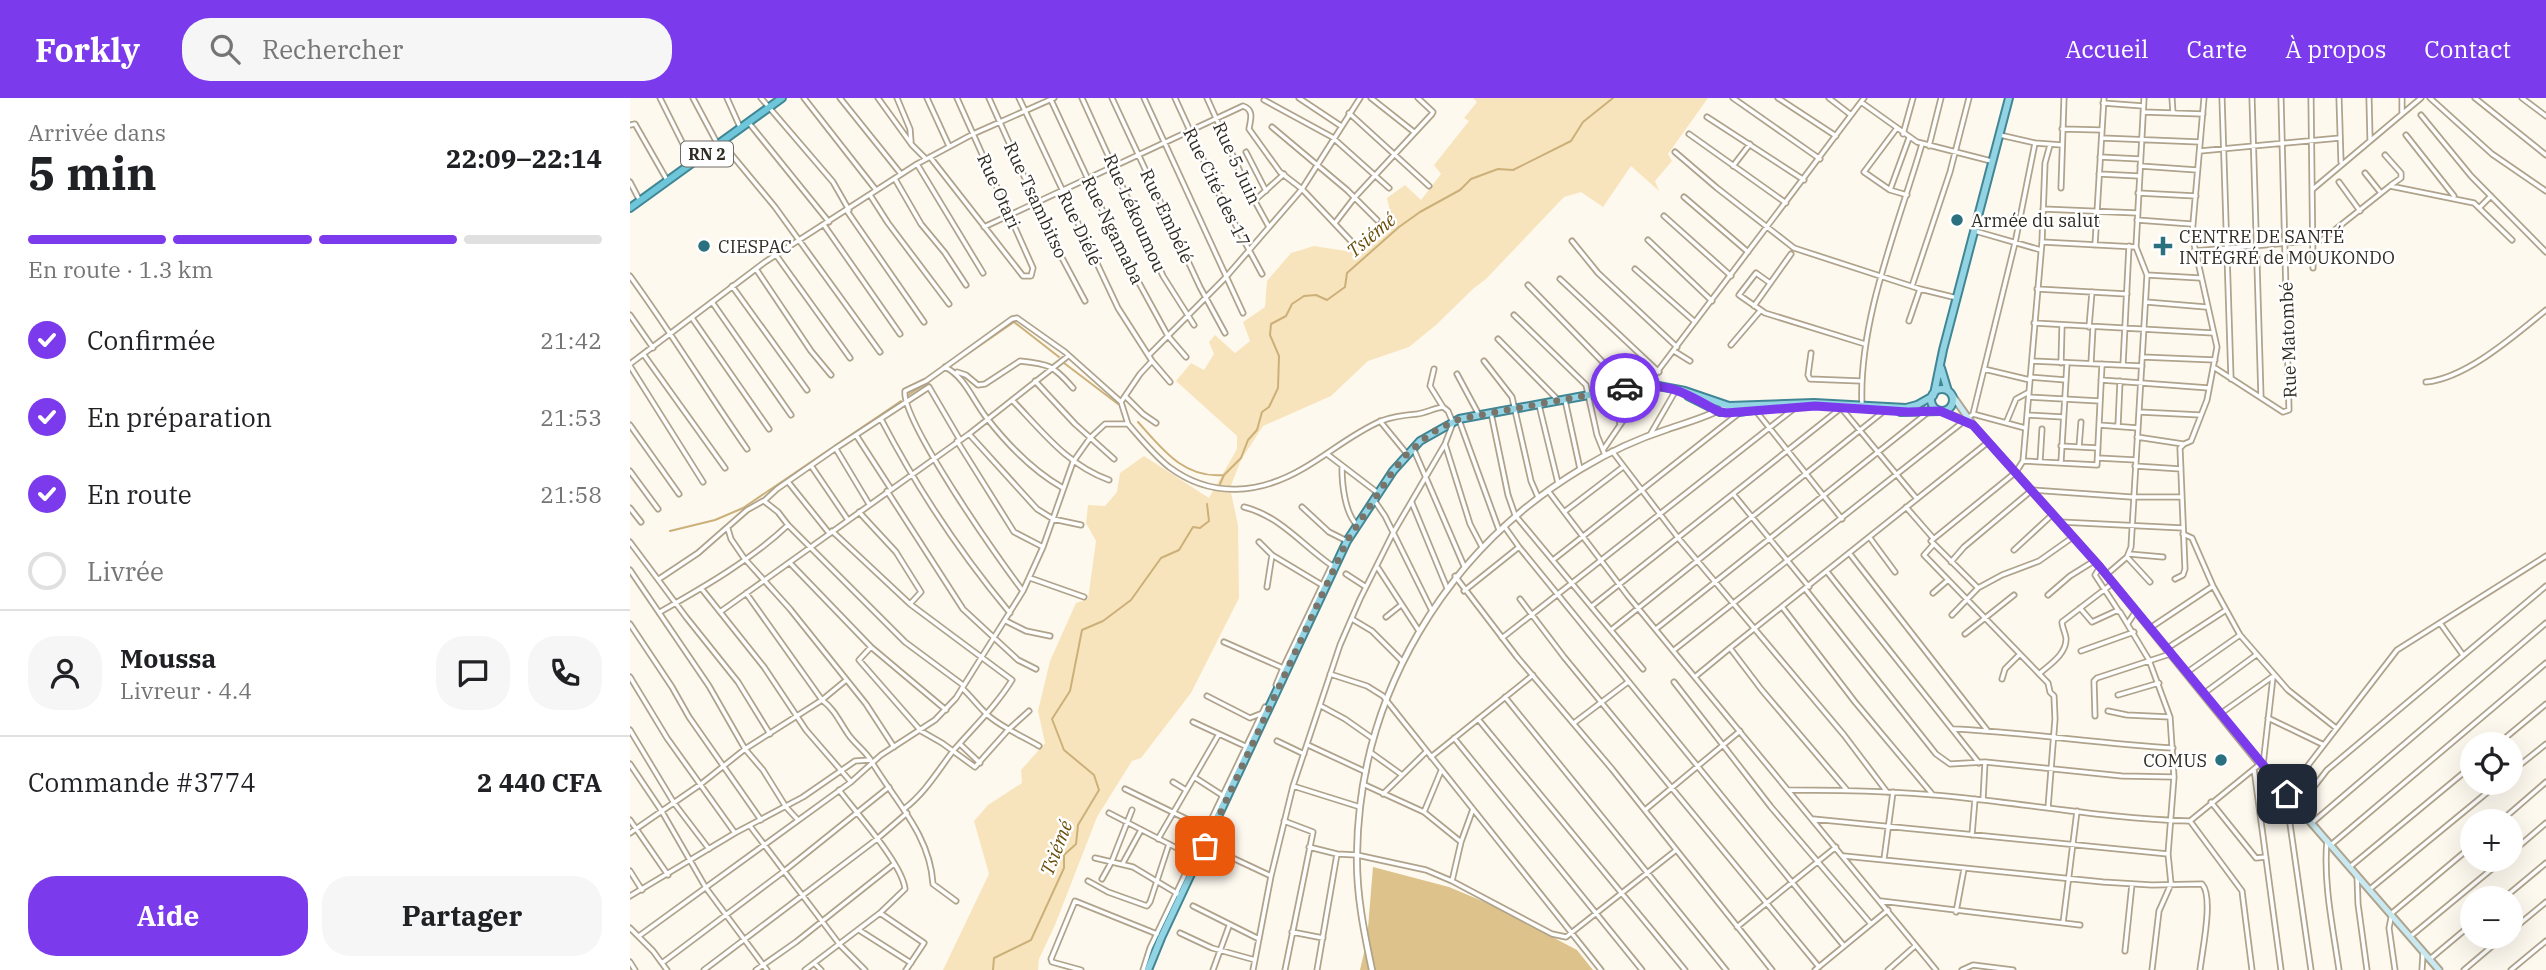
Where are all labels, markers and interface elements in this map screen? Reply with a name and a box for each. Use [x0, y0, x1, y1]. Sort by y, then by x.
search box [182, 18, 672, 81]
text: Forkly [35, 28, 140, 71]
icon: search [206, 30, 244, 68]
text: Rechercher [262, 32, 403, 66]
text: Accueil [2065, 33, 2149, 65]
text: Carte [2187, 33, 2247, 65]
text: À propos [2285, 33, 2386, 65]
text: Contact [2424, 33, 2511, 65]
text: Arrivée dans [28, 117, 166, 147]
street label: Rue 5 Juin [1208, 118, 1266, 208]
street label: Rue Cité des 17 [1178, 124, 1256, 250]
street label: Rue Tsambitso [999, 138, 1073, 262]
text: 22:09–22:14 [446, 141, 602, 175]
road number: RN 2 [681, 142, 733, 166]
text: 5 min [28, 143, 157, 203]
street label: Rue Otari [972, 150, 1026, 232]
street label: Rue Lékoumou [1099, 150, 1171, 276]
street label: Rue Embélé [1135, 165, 1199, 267]
street label: Rue Ngamaba [1077, 172, 1149, 288]
street label: Rue Diélé [1053, 187, 1107, 269]
water label: Tsiémé [1342, 207, 1401, 262]
place label: Armée du salut [1971, 209, 2100, 232]
marker: Armée du salut [1949, 212, 1965, 228]
place label: CENTRE DE SANTÉ INTÉGRÉ de MOUKONDO [2179, 225, 2395, 269]
place label: CIESPAC [718, 235, 792, 258]
marker: CENTRE DE SANTÉ INTÉGRÉ de MOUKONDO [2153, 236, 2173, 256]
marker: CIESPAC [696, 238, 712, 254]
text: En route · 1.3 km [28, 254, 213, 284]
street label: Rue Matombé [2274, 281, 2302, 399]
icon: check [28, 321, 66, 359]
text: Confirmée [87, 323, 216, 357]
text: 21:42 [540, 325, 602, 355]
courier [1590, 353, 1660, 423]
icon: car [1606, 369, 1644, 407]
icon: check [28, 398, 66, 436]
text: En préparation [87, 400, 272, 434]
text: 21:53 [540, 402, 602, 432]
icon: check [28, 475, 66, 513]
text: En route [87, 477, 192, 511]
text: 21:58 [540, 479, 602, 509]
text: Livrée [87, 554, 164, 588]
button: person [28, 636, 102, 710]
button: chat [436, 636, 510, 710]
button: phone [528, 636, 602, 710]
text: Moussa [120, 641, 216, 675]
text: Livreur · 4.4 [120, 675, 252, 705]
map controls [2460, 732, 2523, 949]
button: locate [2460, 732, 2523, 795]
place label: COMUS [2143, 749, 2207, 772]
marker: COMUS [2213, 752, 2229, 768]
pin [2257, 764, 2317, 824]
text: Commande #3774 [28, 765, 256, 799]
text: 2 440 CFA [477, 765, 602, 799]
icon: home [2268, 775, 2306, 813]
button: + [2460, 809, 2523, 872]
pin [1175, 816, 1235, 876]
water label: Tsiémé [1035, 817, 1078, 879]
icon: bag [1186, 827, 1224, 865]
button: Aide [28, 876, 308, 956]
button: Partager [322, 876, 602, 956]
button: − [2460, 886, 2523, 949]

